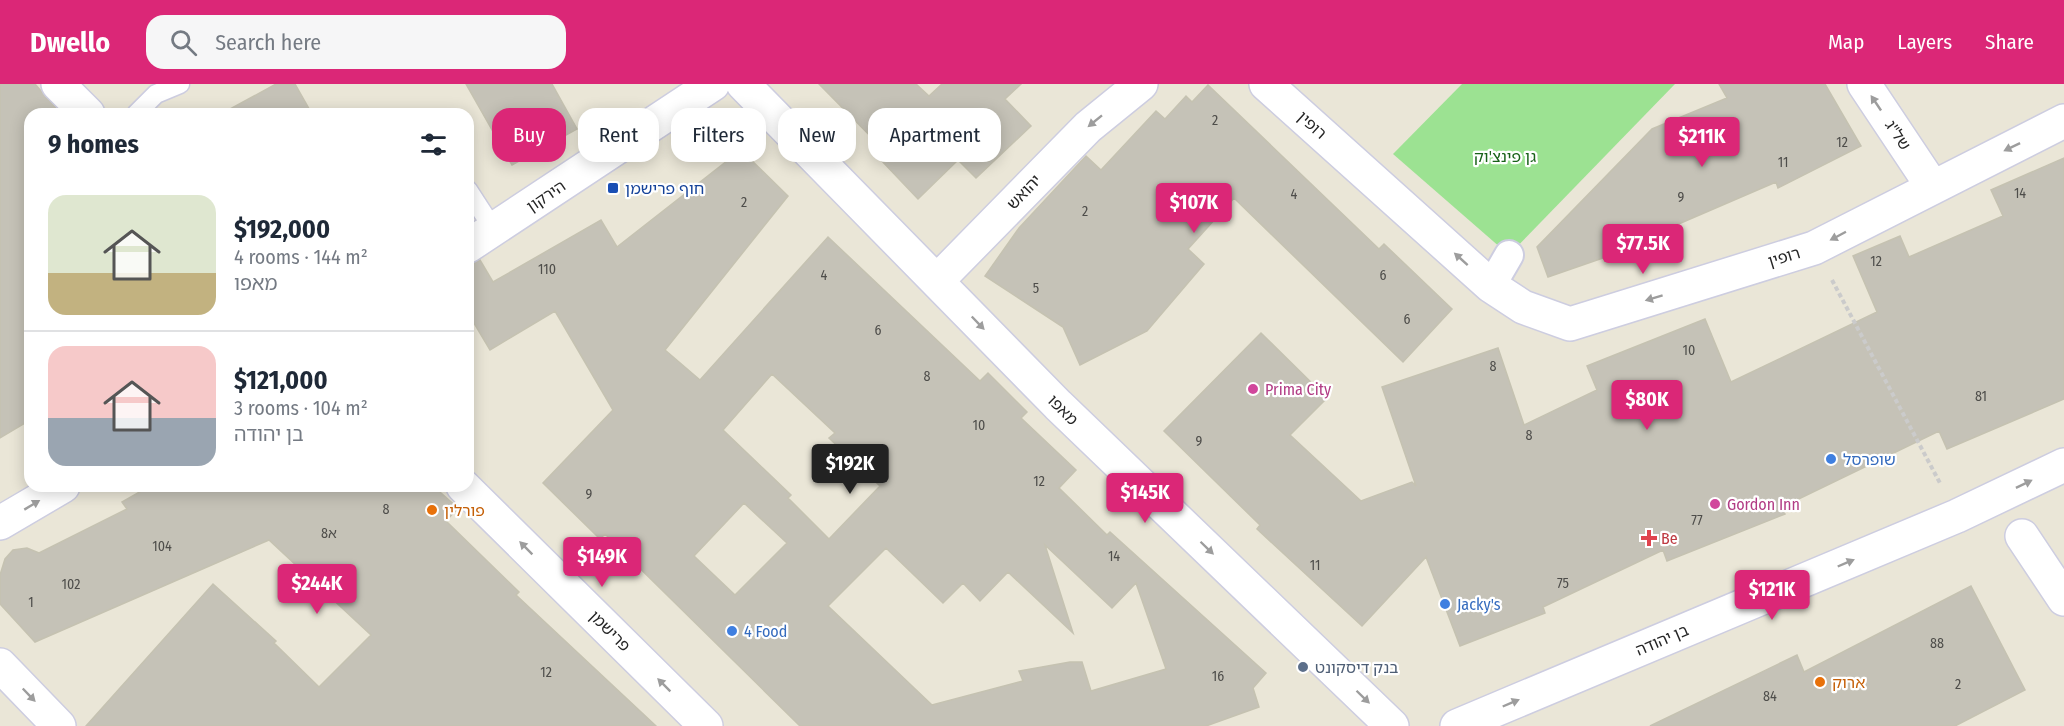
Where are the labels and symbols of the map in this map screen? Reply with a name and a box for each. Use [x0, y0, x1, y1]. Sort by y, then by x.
one-way arrow [1871, 95, 1882, 111]
street label: רופין [1294, 107, 1330, 143]
house number: 2 [1212, 112, 1218, 129]
one-way arrow [1087, 114, 1103, 127]
street label: של"ג [1881, 116, 1915, 154]
pin: $211K [1660, 117, 1744, 168]
house number: 12 [1836, 134, 1848, 151]
one-way arrow [2003, 142, 2020, 152]
park label: גן פינצ'וק [1474, 147, 1536, 166]
house number: 11 [1778, 154, 1788, 171]
street label: יהואש [1003, 171, 1045, 213]
street label: הירקון [523, 176, 569, 216]
place label: חוף פרישמן [625, 179, 704, 198]
marker: חוף פרישמן [606, 181, 620, 195]
pin: $107K [1152, 183, 1236, 234]
house number: 14 [2014, 185, 2026, 202]
house number: 4 [1291, 186, 1298, 203]
house number: 9 [1678, 189, 1685, 206]
house number: 2 [741, 194, 747, 211]
house number: 2 [1082, 203, 1088, 220]
pin: $77.5K [1594, 224, 1692, 275]
one-way arrow [1829, 230, 1847, 240]
street label: רופין [1766, 243, 1802, 271]
one-way arrow [1454, 253, 1469, 266]
house number: 12 [1870, 253, 1882, 270]
house number: 110 [538, 261, 556, 278]
house number: 4 [821, 267, 828, 284]
house number: 6 [1380, 267, 1387, 284]
house number: 5 [1033, 280, 1039, 297]
one-way arrow [1645, 294, 1663, 303]
house number: 6 [1404, 311, 1411, 328]
one-way arrow [970, 315, 984, 329]
house number: 6 [875, 322, 882, 339]
house number: 10 [1683, 342, 1695, 359]
house number: 8 [1490, 358, 1497, 375]
house number: 8 [924, 368, 931, 385]
place label: Prima City [1265, 380, 1332, 399]
pin: $80K [1611, 380, 1683, 431]
marker: Prima City [1246, 382, 1260, 396]
house number: 81 [1975, 388, 1987, 405]
street label: מאפו [1044, 391, 1082, 429]
house number: 10 [973, 417, 985, 434]
house number: 8 [1526, 427, 1533, 444]
house number: 9 [1196, 433, 1203, 450]
pin: $192K [808, 444, 892, 495]
place label: שופרסל [1843, 450, 1896, 469]
marker: שופרסל [1824, 452, 1838, 466]
house number: 12 [1033, 473, 1045, 490]
pin: $145K [1103, 473, 1187, 524]
one-way arrow [2016, 480, 2033, 489]
house number: 9 [586, 486, 593, 503]
place label: Gordon Inn [1727, 495, 1800, 514]
marker: Gordon Inn [1708, 497, 1722, 511]
one-way arrow [23, 500, 40, 510]
house number: 8 [383, 501, 390, 518]
place label: פורלין [444, 501, 485, 520]
marker: פורלין [425, 503, 439, 517]
house number: 77 [1691, 512, 1703, 529]
house number: 8א [321, 525, 337, 542]
place label: Be [1661, 529, 1678, 548]
marker: Be [1642, 531, 1656, 545]
pin: $149K [560, 537, 644, 588]
house number: 104 [152, 538, 172, 555]
one-way arrow [1199, 540, 1213, 554]
one-way arrow [519, 541, 533, 555]
house number: 14 [1108, 548, 1120, 565]
house number: 11 [1310, 557, 1320, 574]
one-way arrow [1837, 558, 1855, 567]
pin: $244K [275, 564, 359, 615]
pin: $121K [1730, 570, 1814, 621]
house number: 75 [1557, 575, 1569, 592]
house number: 102 [62, 576, 80, 593]
house number: 1 [28, 594, 34, 611]
place label: Jacky's [1457, 595, 1501, 614]
marker: Jacky's [1438, 597, 1452, 611]
street label: פרישמן [586, 607, 634, 655]
street label: בן יהודה [1633, 620, 1691, 660]
place label: 4 Food [744, 622, 787, 641]
marker: 4 Food [725, 624, 739, 638]
house number: 88 [1930, 635, 1944, 652]
place label: בנק דיסקונט [1315, 658, 1398, 677]
marker: בנק דיסקונט [1296, 660, 1310, 674]
house number: 12 [540, 664, 552, 681]
house number: 16 [1212, 668, 1224, 685]
place label: ארוק [1832, 673, 1865, 692]
marker: ארוק [1813, 675, 1827, 689]
house number: 2 [1955, 676, 1961, 693]
one-way arrow [657, 678, 672, 692]
one-way arrow [22, 688, 36, 702]
house number: 84 [1763, 688, 1777, 705]
one-way arrow [1355, 690, 1369, 704]
one-way arrow [1502, 698, 1520, 707]

